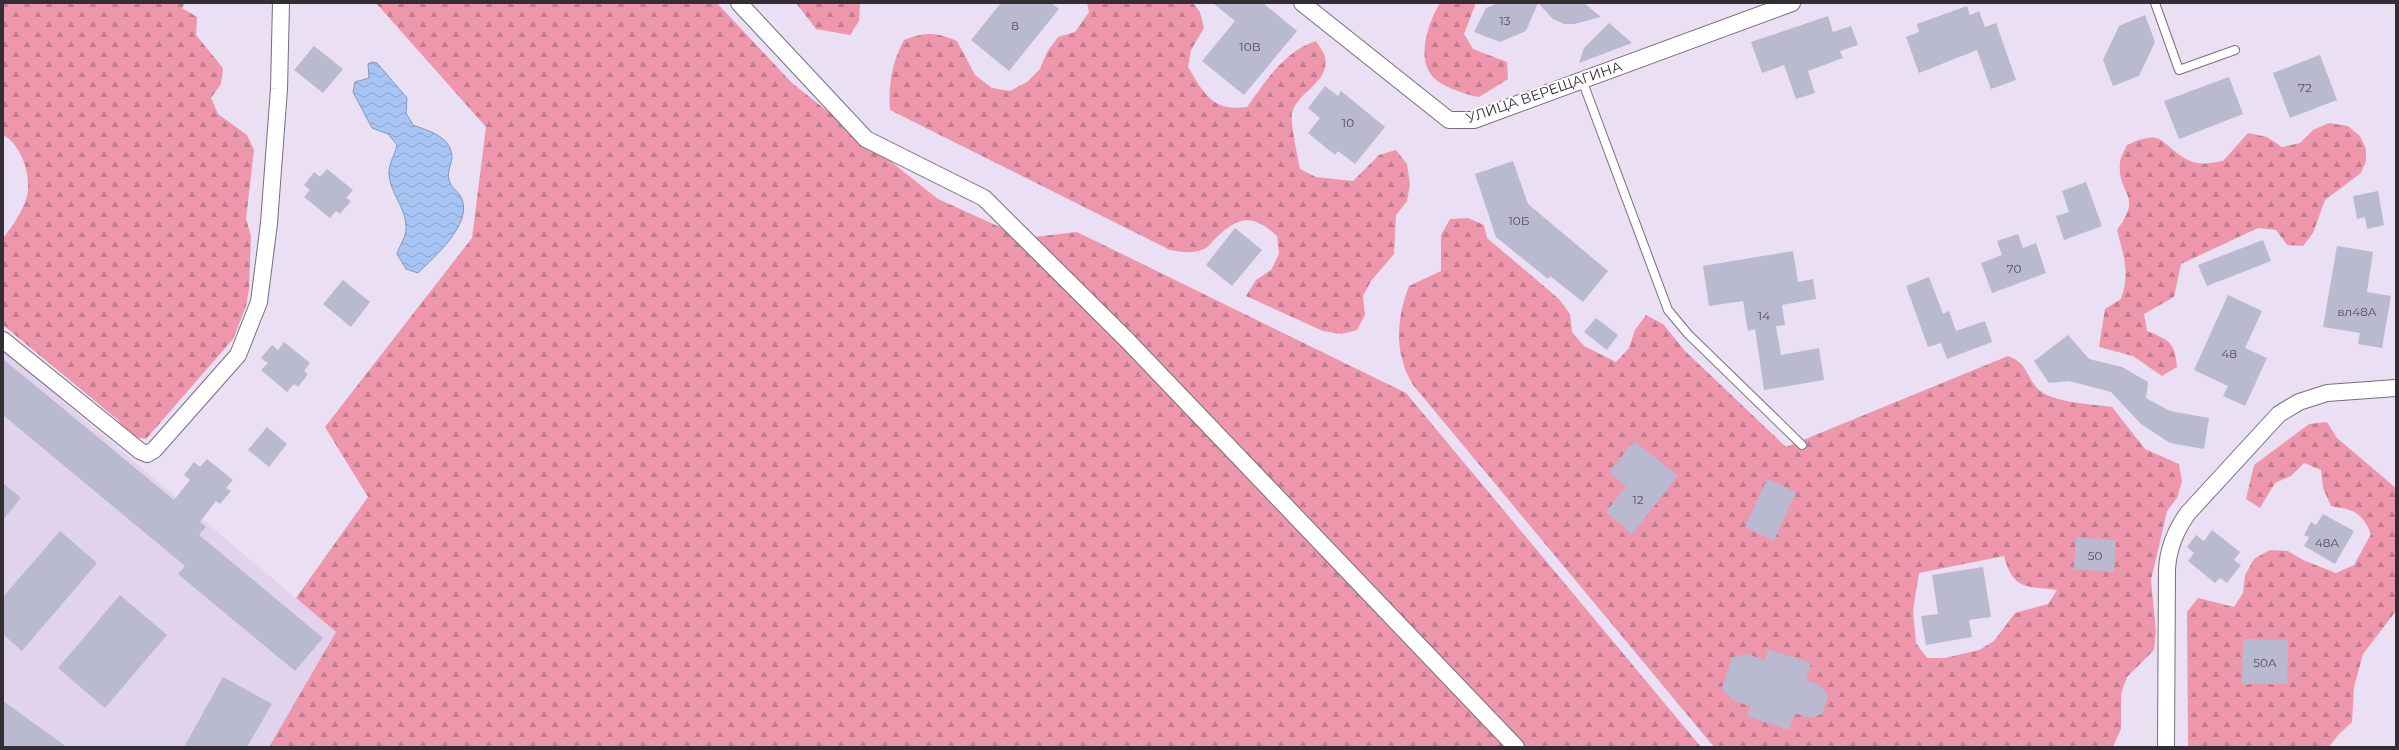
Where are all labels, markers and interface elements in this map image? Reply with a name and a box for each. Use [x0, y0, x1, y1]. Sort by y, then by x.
house number: 13 [1499, 13, 1511, 28]
house number: 8 [1011, 18, 1019, 33]
house number: 10В [1239, 39, 1261, 54]
street label: УЛИЦА ВЕРЕЩАГИНА [1464, 57, 1625, 127]
house number: 72 [2298, 80, 2312, 95]
house number: 10 [1342, 115, 1354, 130]
house number: 10Б [1509, 213, 1530, 228]
house number: 70 [2007, 261, 2021, 276]
house number: вл48А [2337, 304, 2377, 319]
house number: 14 [1758, 308, 1770, 323]
house number: 48 [2221, 346, 2237, 361]
house number: 12 [1632, 492, 1644, 507]
house number: 48А [2315, 535, 2339, 550]
house number: 50 [2088, 548, 2102, 563]
house number: 50А [2253, 655, 2277, 670]

